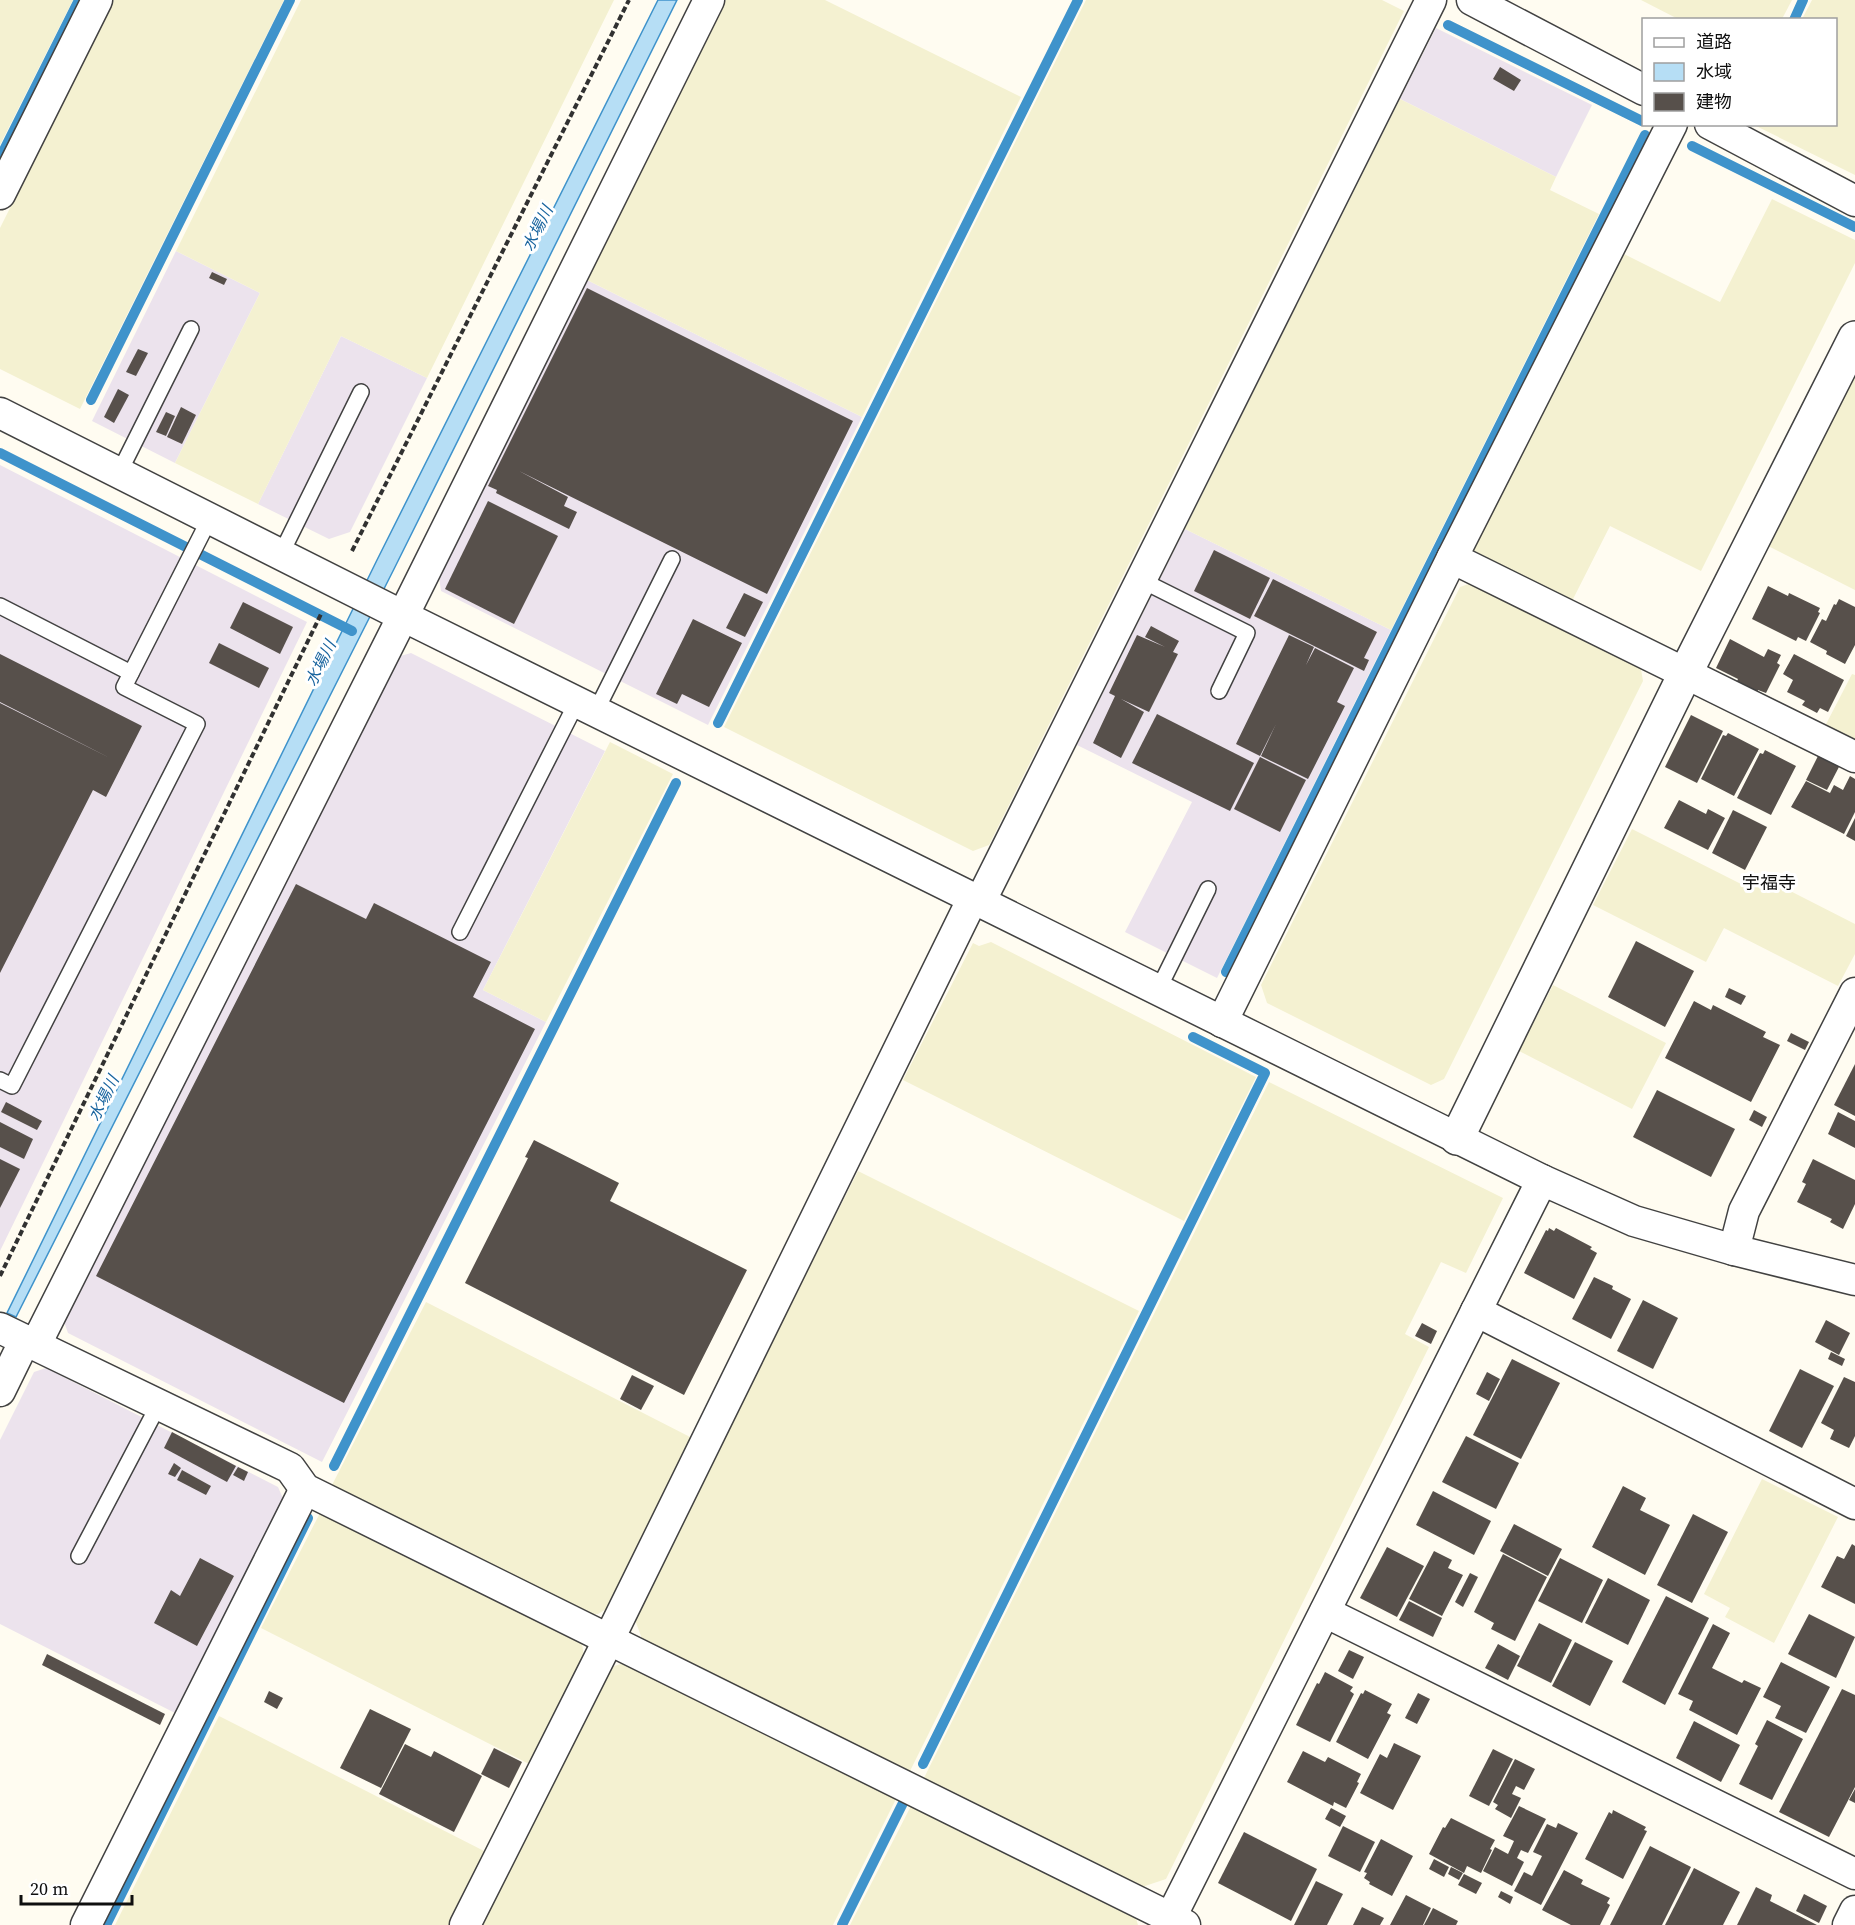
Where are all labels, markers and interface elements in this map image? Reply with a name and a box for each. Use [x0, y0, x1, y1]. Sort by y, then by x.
legend [1642, 18, 1837, 126]
text: 道路 [1696, 29, 1732, 54]
text: 水域 [1696, 59, 1732, 84]
text: 建物 [1696, 89, 1732, 114]
water label: 水場川 [517, 200, 558, 254]
water label: 水場川 [300, 635, 341, 689]
district label: 宇福寺 [1742, 870, 1796, 895]
water label: 水場川 [83, 1070, 124, 1124]
scale bar [21, 1868, 132, 1906]
text: 20 m [30, 1876, 68, 1901]

